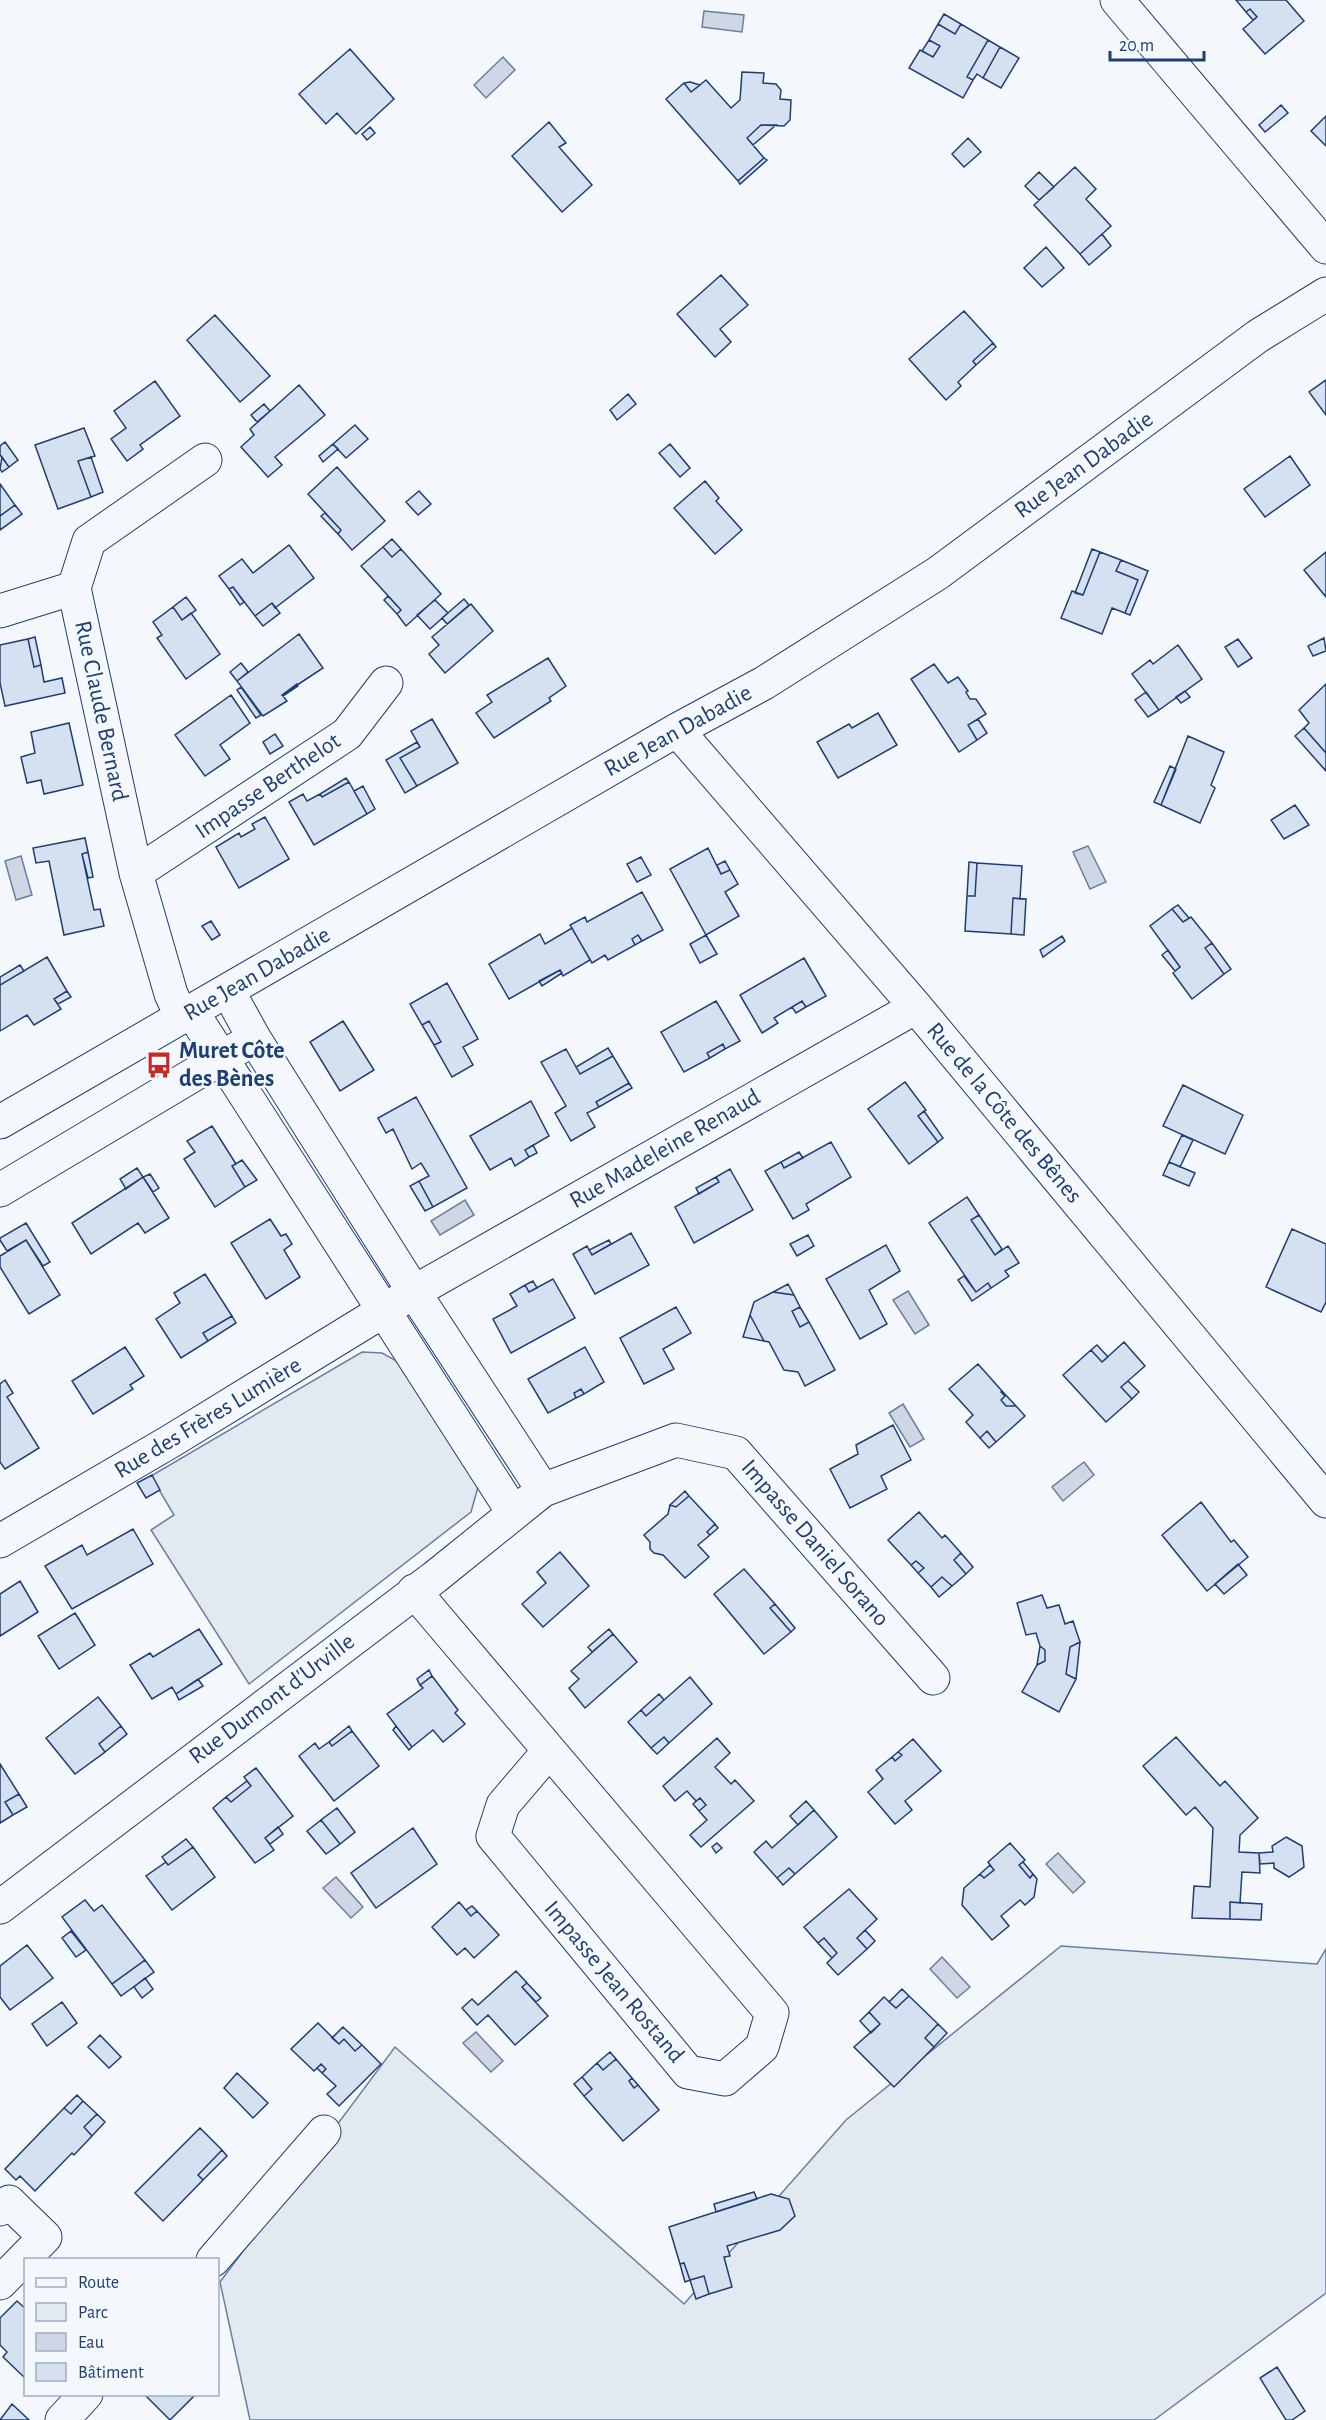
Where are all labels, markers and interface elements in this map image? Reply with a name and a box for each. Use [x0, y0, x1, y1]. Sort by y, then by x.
scale bar [1110, 24, 1204, 62]
text: 20 m [1119, 37, 1154, 55]
street label: Rue Jean Dabadie [1010, 407, 1158, 523]
street label: Rue Claude Bernard [70, 618, 132, 804]
street label: Rue Jean Dabadie [600, 681, 756, 781]
street label: Impasse Berthelot [191, 728, 345, 843]
street label: Rue Jean Dabadie [180, 922, 334, 1026]
street label: Rue de la Côte des Bênes [922, 1018, 1086, 1208]
place label: Muret Côte des Bènes [179, 1039, 285, 1091]
bus stop icon: Muret Côte des Bènes [144, 1050, 174, 1080]
street label: Rue Madeleine Renaud [566, 1085, 764, 1213]
street label: Rue des Frères Lumière [110, 1353, 306, 1483]
street label: Impasse Daniel Sorano [736, 1455, 894, 1631]
street label: Rue Dumont d'Urville [185, 1629, 359, 1769]
street label: Impasse Jean Rostand [540, 1896, 688, 2068]
legend [24, 2258, 219, 2396]
text: Route [78, 2274, 119, 2292]
text: Parc [78, 2304, 108, 2322]
text: Eau [78, 2334, 104, 2352]
text: Bâtiment [78, 2364, 144, 2382]

